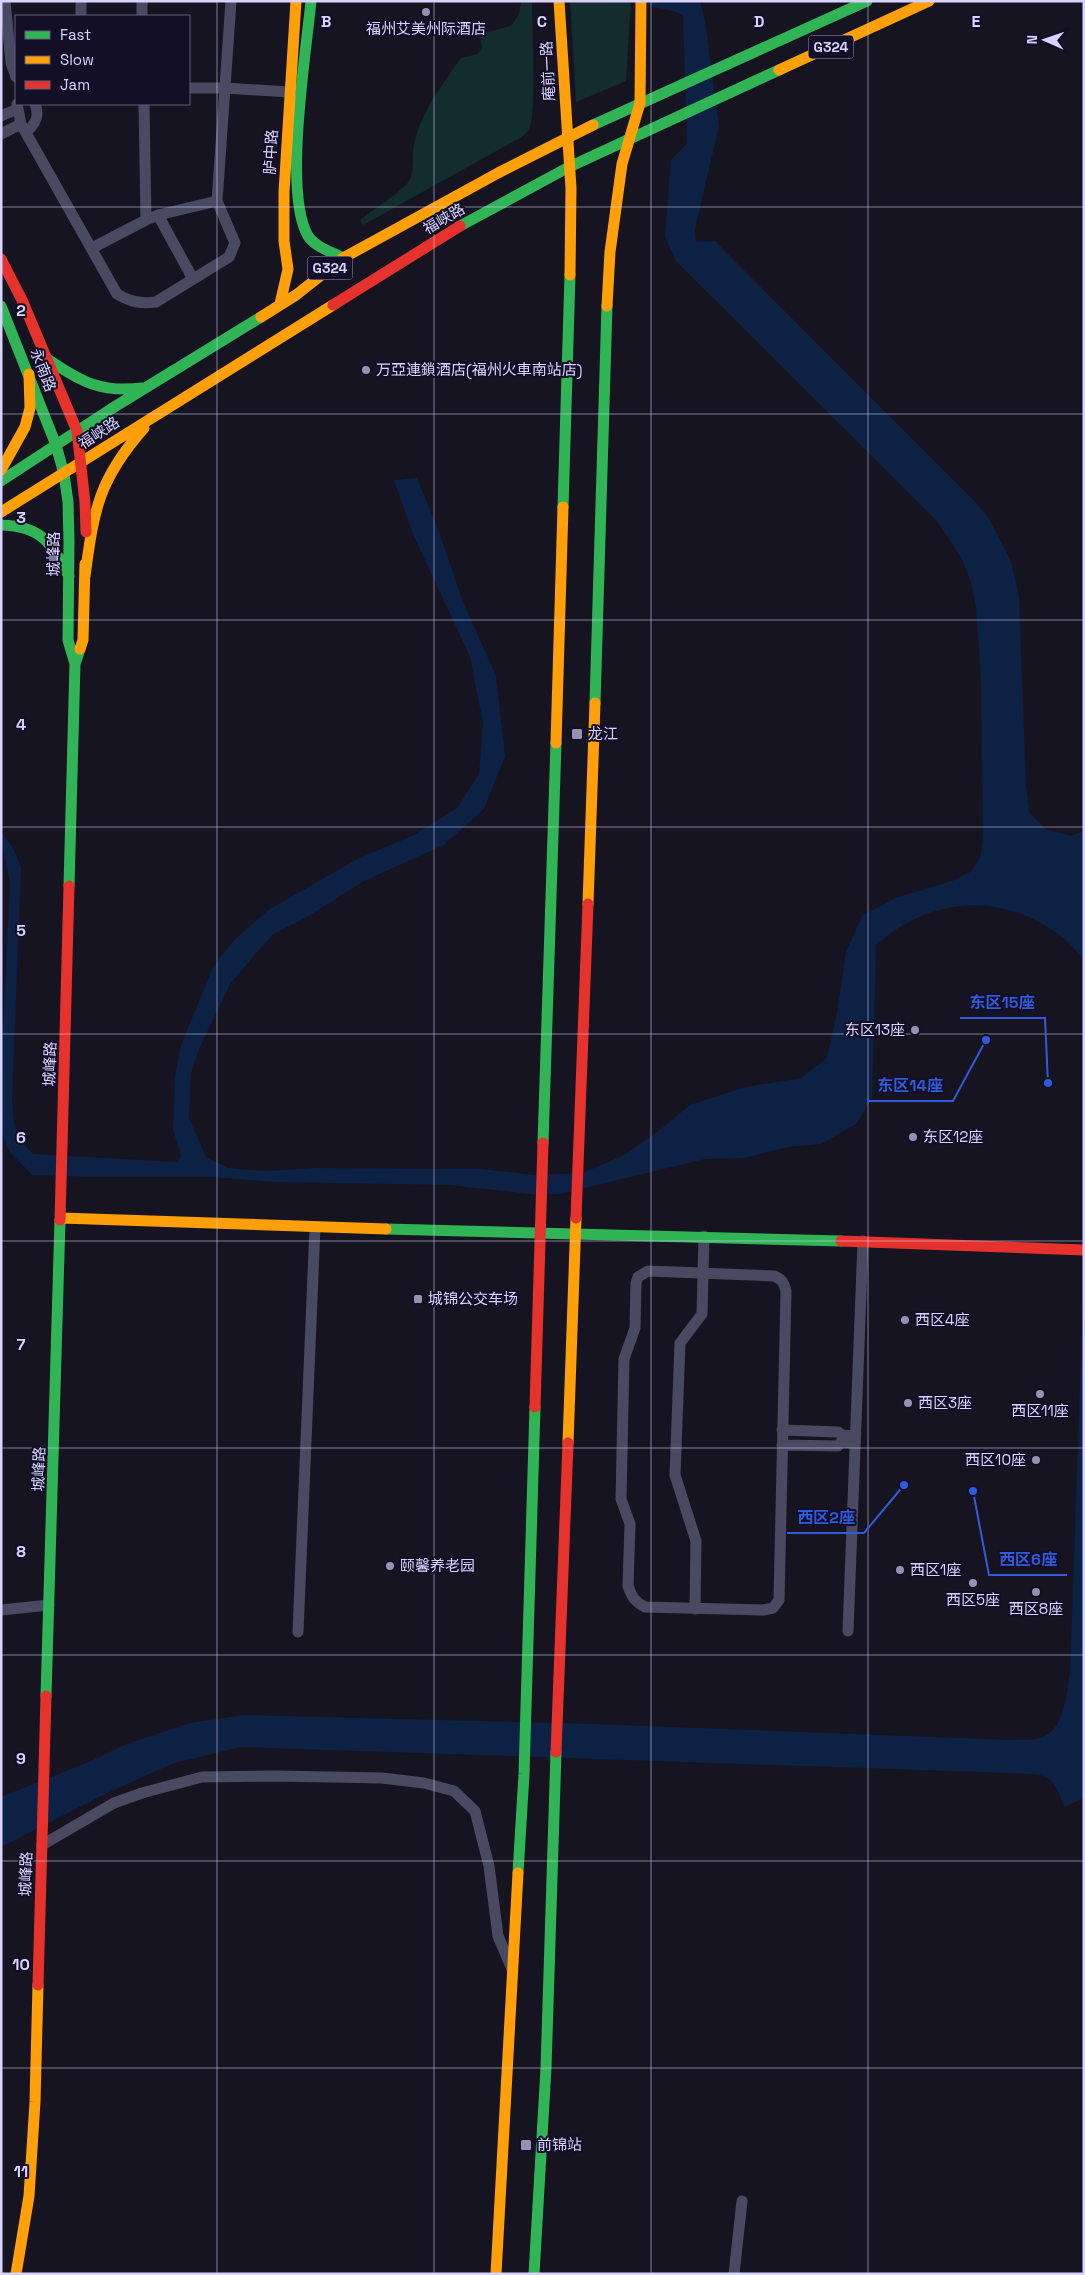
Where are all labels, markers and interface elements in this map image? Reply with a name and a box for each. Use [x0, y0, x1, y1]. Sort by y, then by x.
marker: 福州艾美州际酒店 [420, 6, 432, 18]
text: B [321, 11, 331, 32]
text: C [537, 11, 547, 32]
text: D [754, 11, 764, 32]
text: E [972, 11, 981, 32]
legend [15, 15, 190, 105]
north arrow [1020, 15, 1070, 65]
place label: 福州艾美州际酒店 [366, 19, 486, 38]
text: Fast [60, 25, 91, 44]
text: N [1023, 35, 1041, 45]
road number: G324 [808, 36, 854, 58]
street label: 庵前一路 [536, 41, 559, 101]
text: Slow [60, 50, 94, 69]
text: Jam [60, 75, 90, 94]
street label: 胪中路 [260, 129, 281, 175]
street label: 福峡路 [420, 199, 468, 238]
road number: G324 [308, 256, 352, 280]
text: 2 [16, 300, 26, 321]
street label: 永南路 [27, 345, 60, 394]
place label: 万亞連鎖酒店(福州火車南站店) [376, 360, 582, 380]
marker: 万亞連鎖酒店(福州火車南站店) [360, 364, 372, 376]
street label: 福峡路 [75, 412, 123, 453]
text: 3 [16, 507, 26, 528]
street label: 城峰路 [44, 531, 63, 577]
text: 4 [16, 714, 26, 735]
place label: 龙江 [588, 724, 618, 743]
marker: 龙江 [570, 727, 584, 741]
text: 5 [16, 920, 26, 941]
callout: 东区15座 [960, 987, 1045, 1018]
text: 东区15座 [970, 992, 1034, 1013]
place label: 东区13座 [845, 1020, 905, 1039]
marker: 东区13座 [909, 1024, 921, 1036]
street label: 城峰路 [39, 1041, 60, 1087]
callout: 东区14座 [867, 1070, 953, 1101]
text: 东区14座 [877, 1075, 943, 1096]
text: 6 [16, 1127, 26, 1148]
place label: 东区12座 [923, 1127, 983, 1146]
marker: 东区12座 [907, 1131, 919, 1143]
place label: 城锦公交车场 [428, 1289, 518, 1308]
marker: 城锦公交车场 [412, 1293, 424, 1305]
place label: 西区4座 [915, 1310, 969, 1329]
marker: 西区4座 [899, 1314, 911, 1326]
text: 7 [17, 1334, 26, 1355]
marker: 西区11座 [1034, 1388, 1046, 1400]
place label: 西区3座 [918, 1393, 972, 1412]
marker: 西区3座 [902, 1397, 914, 1409]
place label: 西区11座 [1011, 1401, 1069, 1420]
street label: 城峰路 [28, 1446, 49, 1492]
place label: 西区10座 [965, 1450, 1026, 1469]
marker: 西区10座 [1030, 1454, 1042, 1466]
callout: 西区2座 [787, 1502, 864, 1533]
text: 西区2座 [797, 1507, 855, 1528]
text: 8 [16, 1541, 26, 1562]
callout: 西区6座 [989, 1544, 1067, 1575]
text: 西区6座 [999, 1549, 1057, 1570]
place label: 颐馨养老园 [400, 1556, 475, 1575]
marker: 颐馨养老园 [384, 1560, 396, 1572]
place label: 西区1座 [910, 1560, 961, 1579]
marker: 西区1座 [894, 1564, 906, 1576]
marker: 西区5座 [967, 1577, 979, 1589]
marker: 西区8座 [1030, 1586, 1042, 1598]
place label: 西区5座 [946, 1590, 1000, 1609]
place label: 西区8座 [1009, 1599, 1063, 1618]
text: 9 [16, 1748, 26, 1769]
street label: 城峰路 [15, 1851, 36, 1897]
text: 10 [12, 1954, 30, 1975]
place label: 前锦站 [537, 2135, 582, 2154]
marker: 前锦站 [519, 2138, 533, 2152]
text: 11 [14, 2161, 28, 2182]

